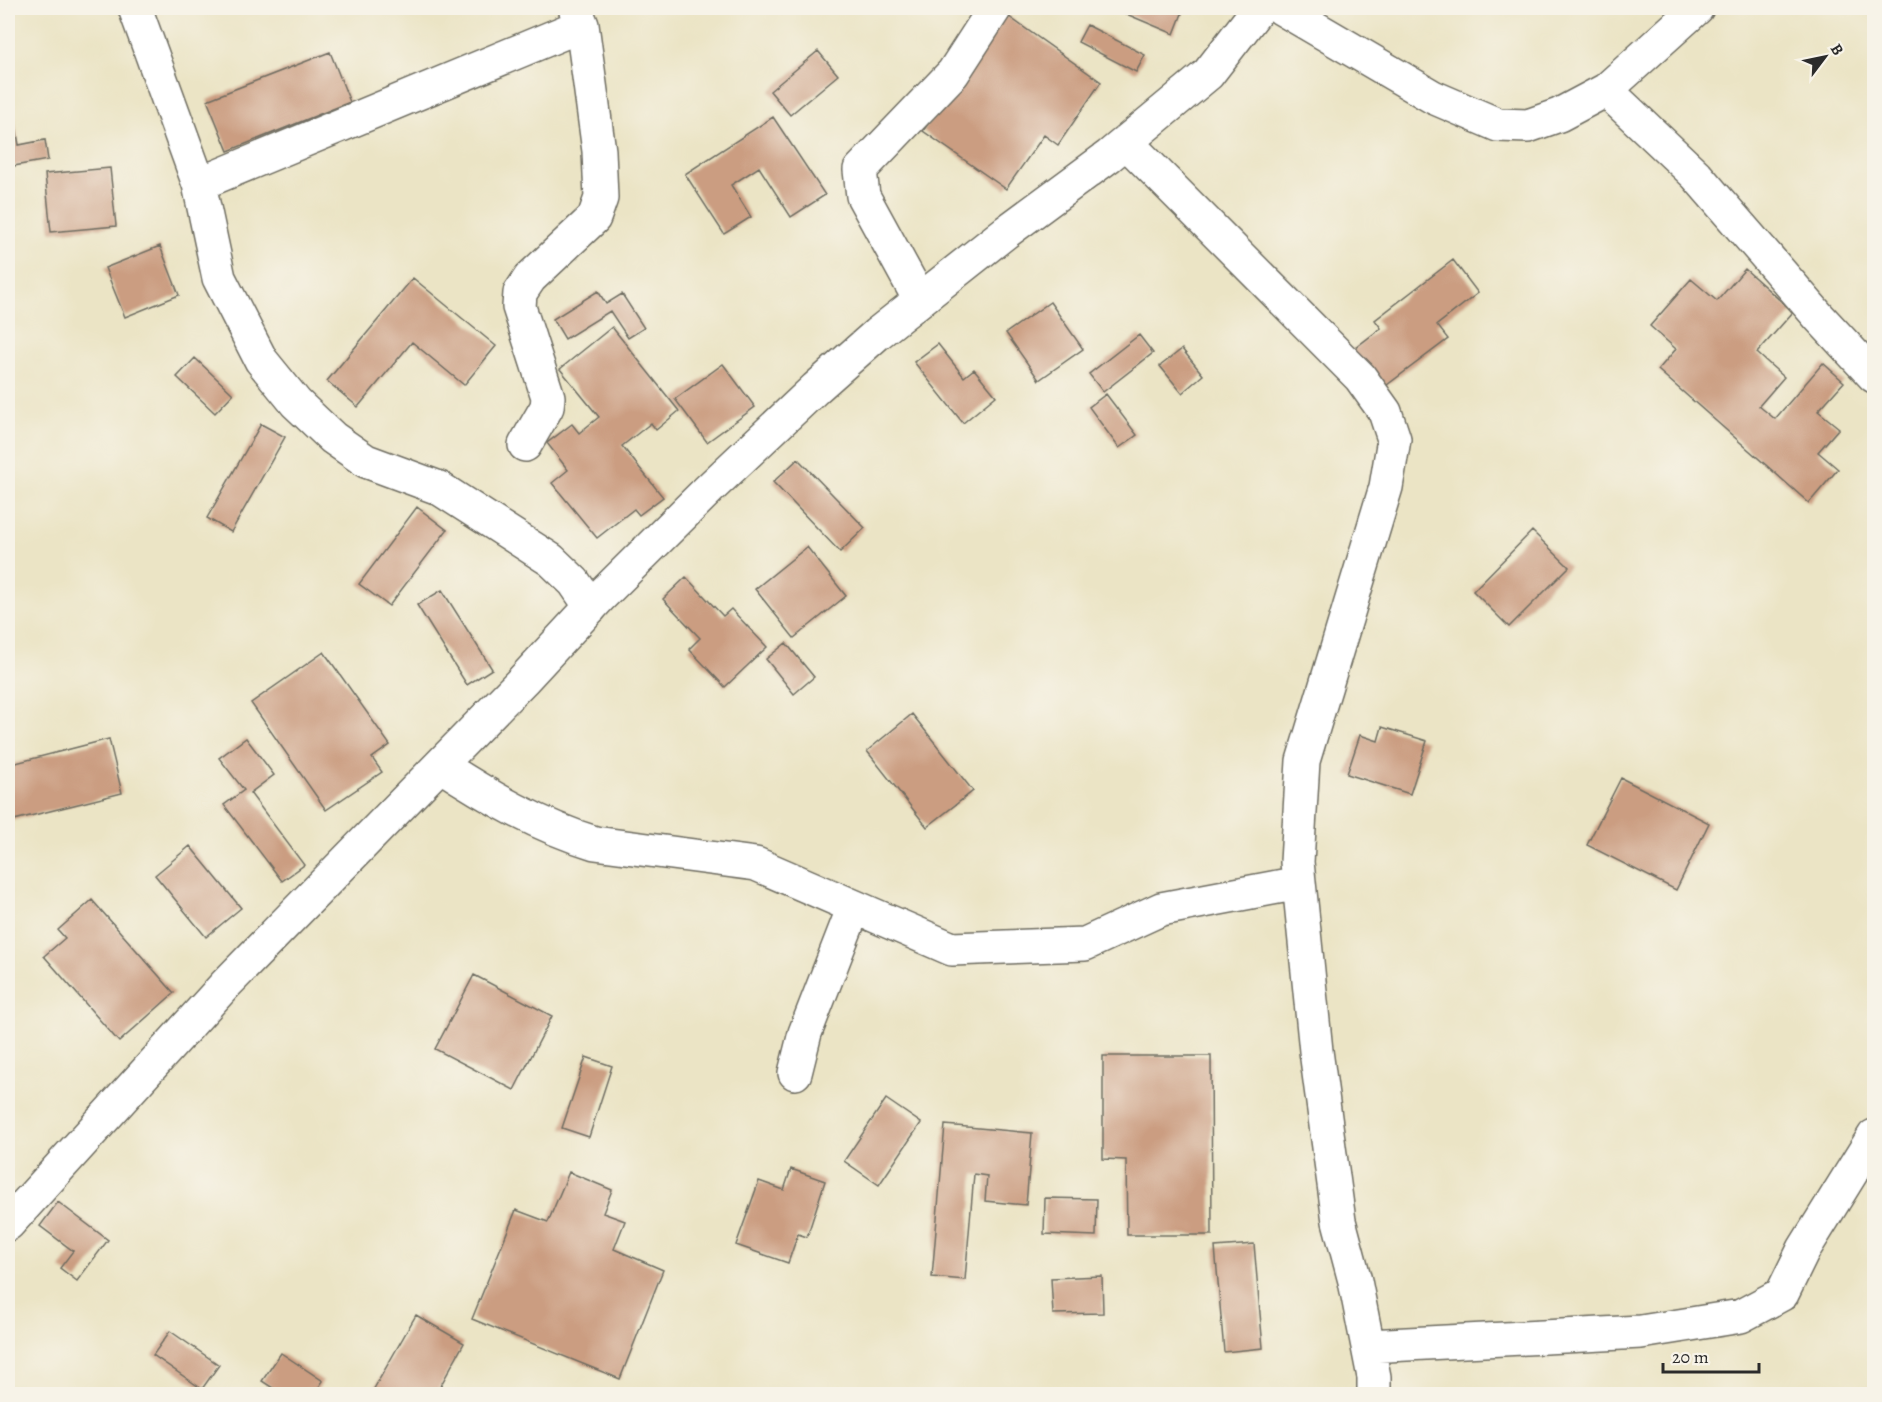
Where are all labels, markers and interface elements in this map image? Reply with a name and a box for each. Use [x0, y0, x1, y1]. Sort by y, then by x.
north arrow [1795, 27, 1855, 87]
text: B [1825, 39, 1849, 60]
scale bar [1663, 1336, 1759, 1374]
text: 20 m [1672, 1345, 1709, 1369]

